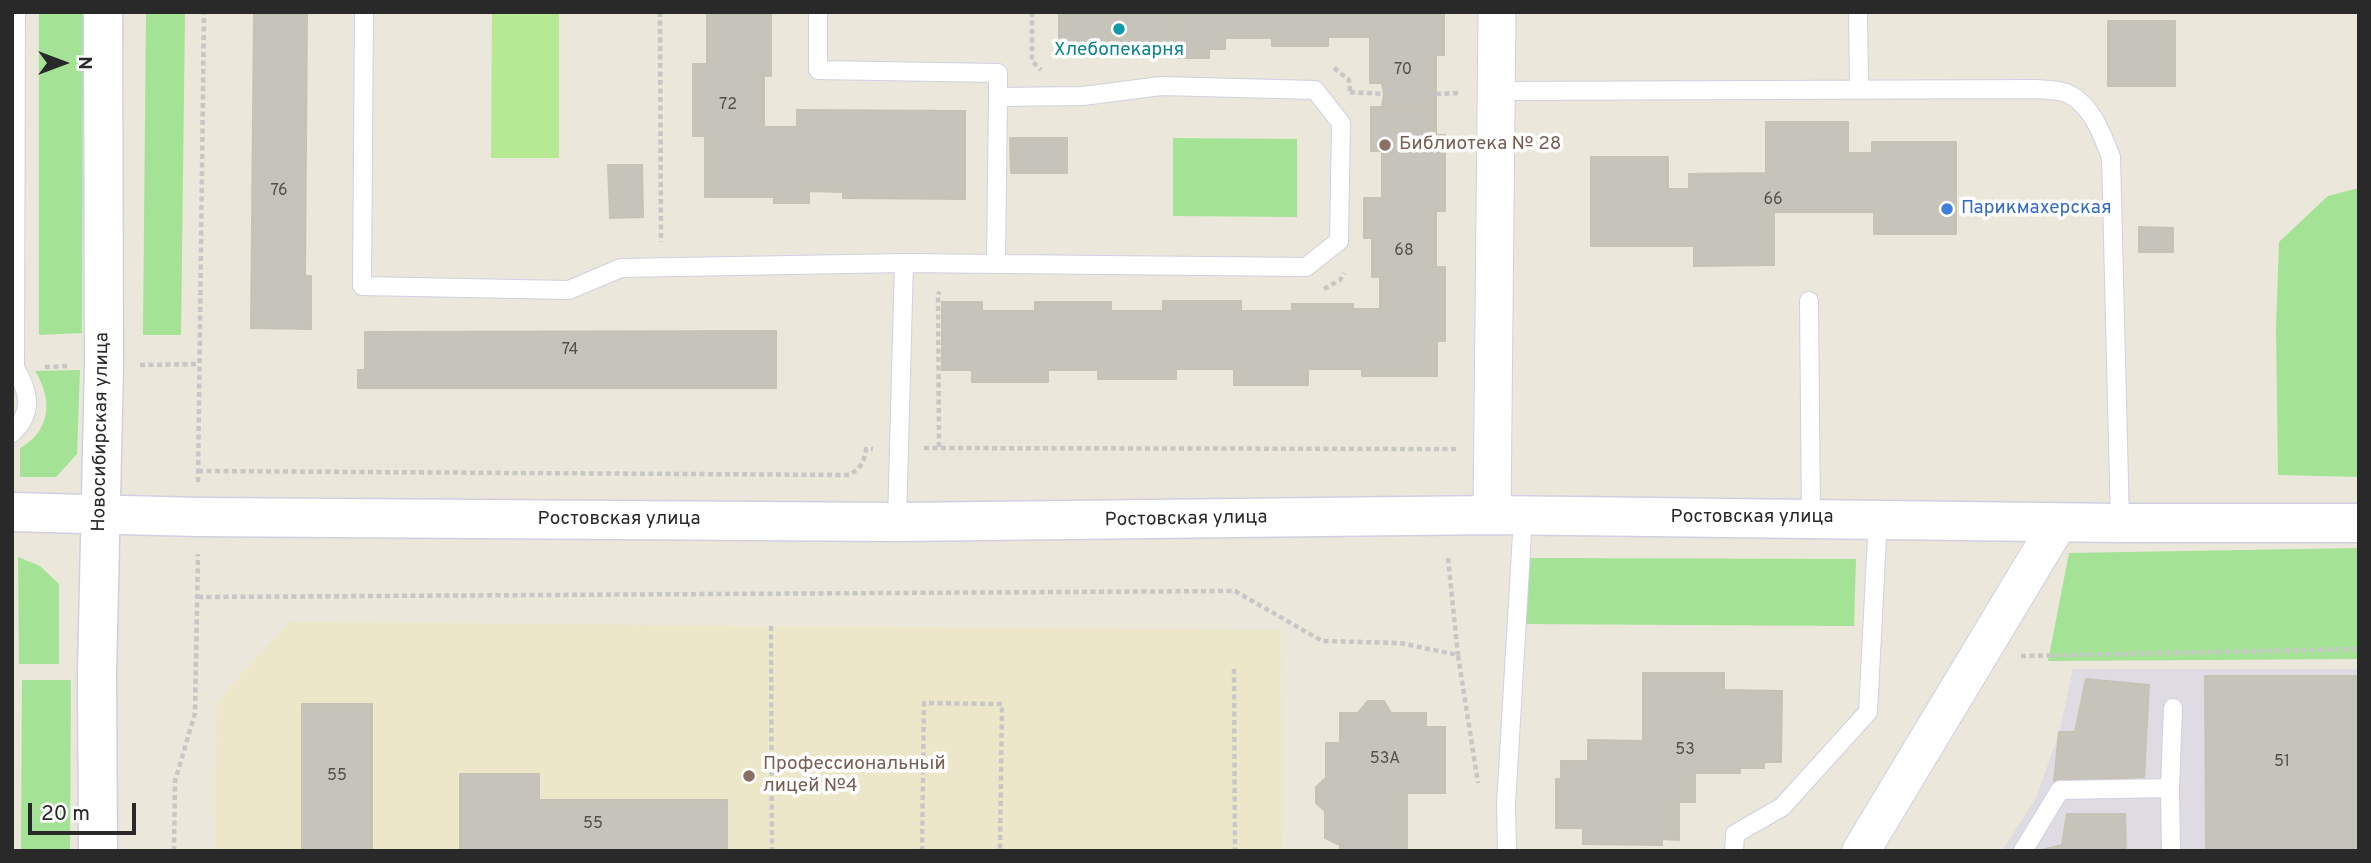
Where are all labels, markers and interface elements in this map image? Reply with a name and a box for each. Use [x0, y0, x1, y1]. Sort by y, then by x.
marker: Хлебопекарня [1111, 21, 1127, 37]
north arrow [28, 28, 98, 98]
place label: Хлебопекарня [1054, 40, 1184, 62]
text: N [72, 56, 96, 70]
house number: 70 [1394, 61, 1412, 81]
house number: 72 [719, 96, 737, 116]
place label: Библиотека № 28 [1399, 134, 1561, 156]
marker: Библиотека № 28 [1377, 137, 1393, 153]
house number: 76 [270, 182, 288, 202]
house number: 66 [1763, 191, 1783, 211]
place label: Парикмахерская [1961, 198, 2112, 220]
marker: Парикмахерская [1939, 201, 1955, 217]
house number: 68 [1394, 242, 1414, 262]
street label: Новосибирская улица [89, 332, 115, 532]
house number: 74 [562, 341, 578, 361]
street label: Ростовская улица [1104, 507, 1268, 533]
street label: Ростовская улица [1671, 507, 1833, 529]
street label: Ростовская улица [538, 509, 700, 531]
house number: 53 [1675, 741, 1695, 761]
house number: 53А [1370, 750, 1400, 770]
house number: 51 [2274, 753, 2290, 773]
place label: Профессиональный лицей №4 [763, 754, 946, 798]
house number: 55 [327, 767, 347, 787]
marker: Профессиональный лицей №4 [741, 768, 757, 784]
scale bar [32, 790, 140, 834]
text: 20 m [41, 801, 90, 828]
house number: 55 [583, 815, 603, 835]

